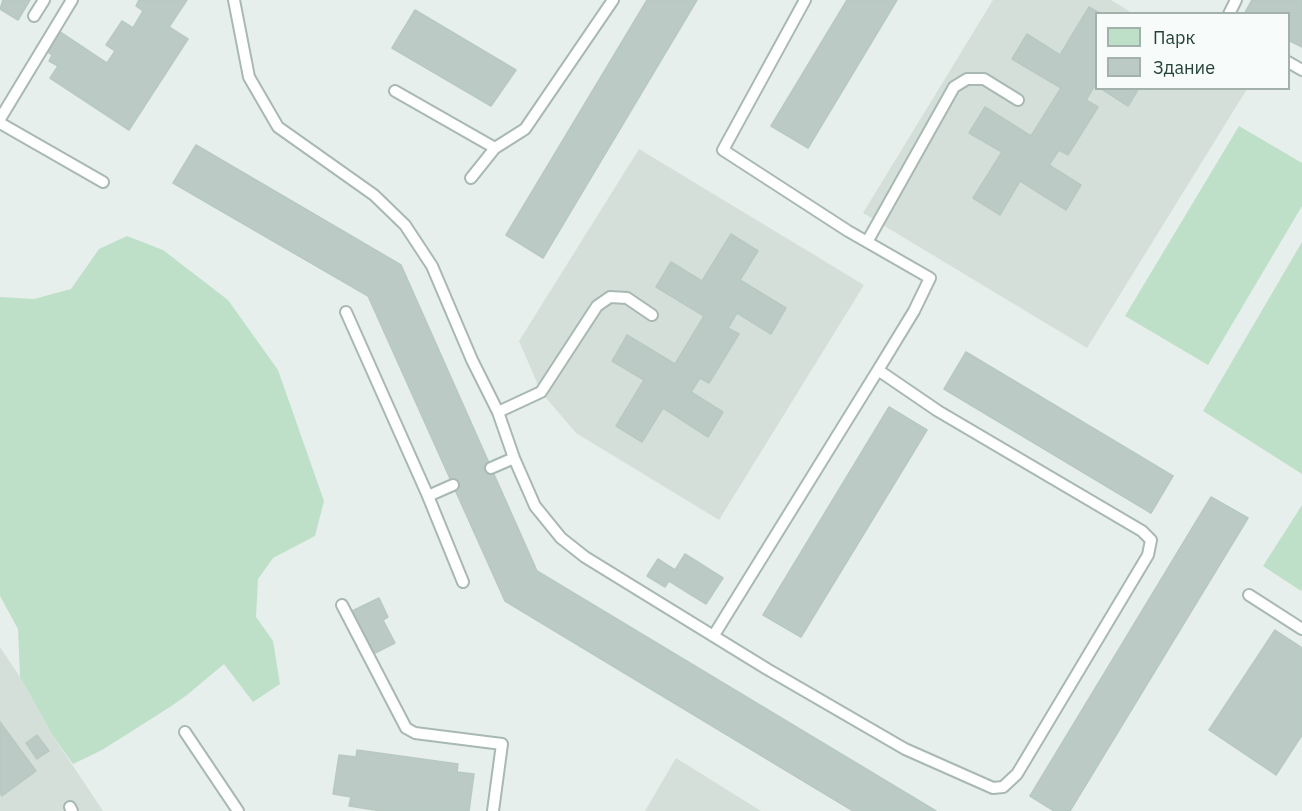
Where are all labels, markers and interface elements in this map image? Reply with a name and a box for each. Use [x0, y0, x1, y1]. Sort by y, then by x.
legend [1095, 12, 1290, 90]
text: Парк [1153, 26, 1195, 49]
text: Здание [1153, 56, 1215, 79]

